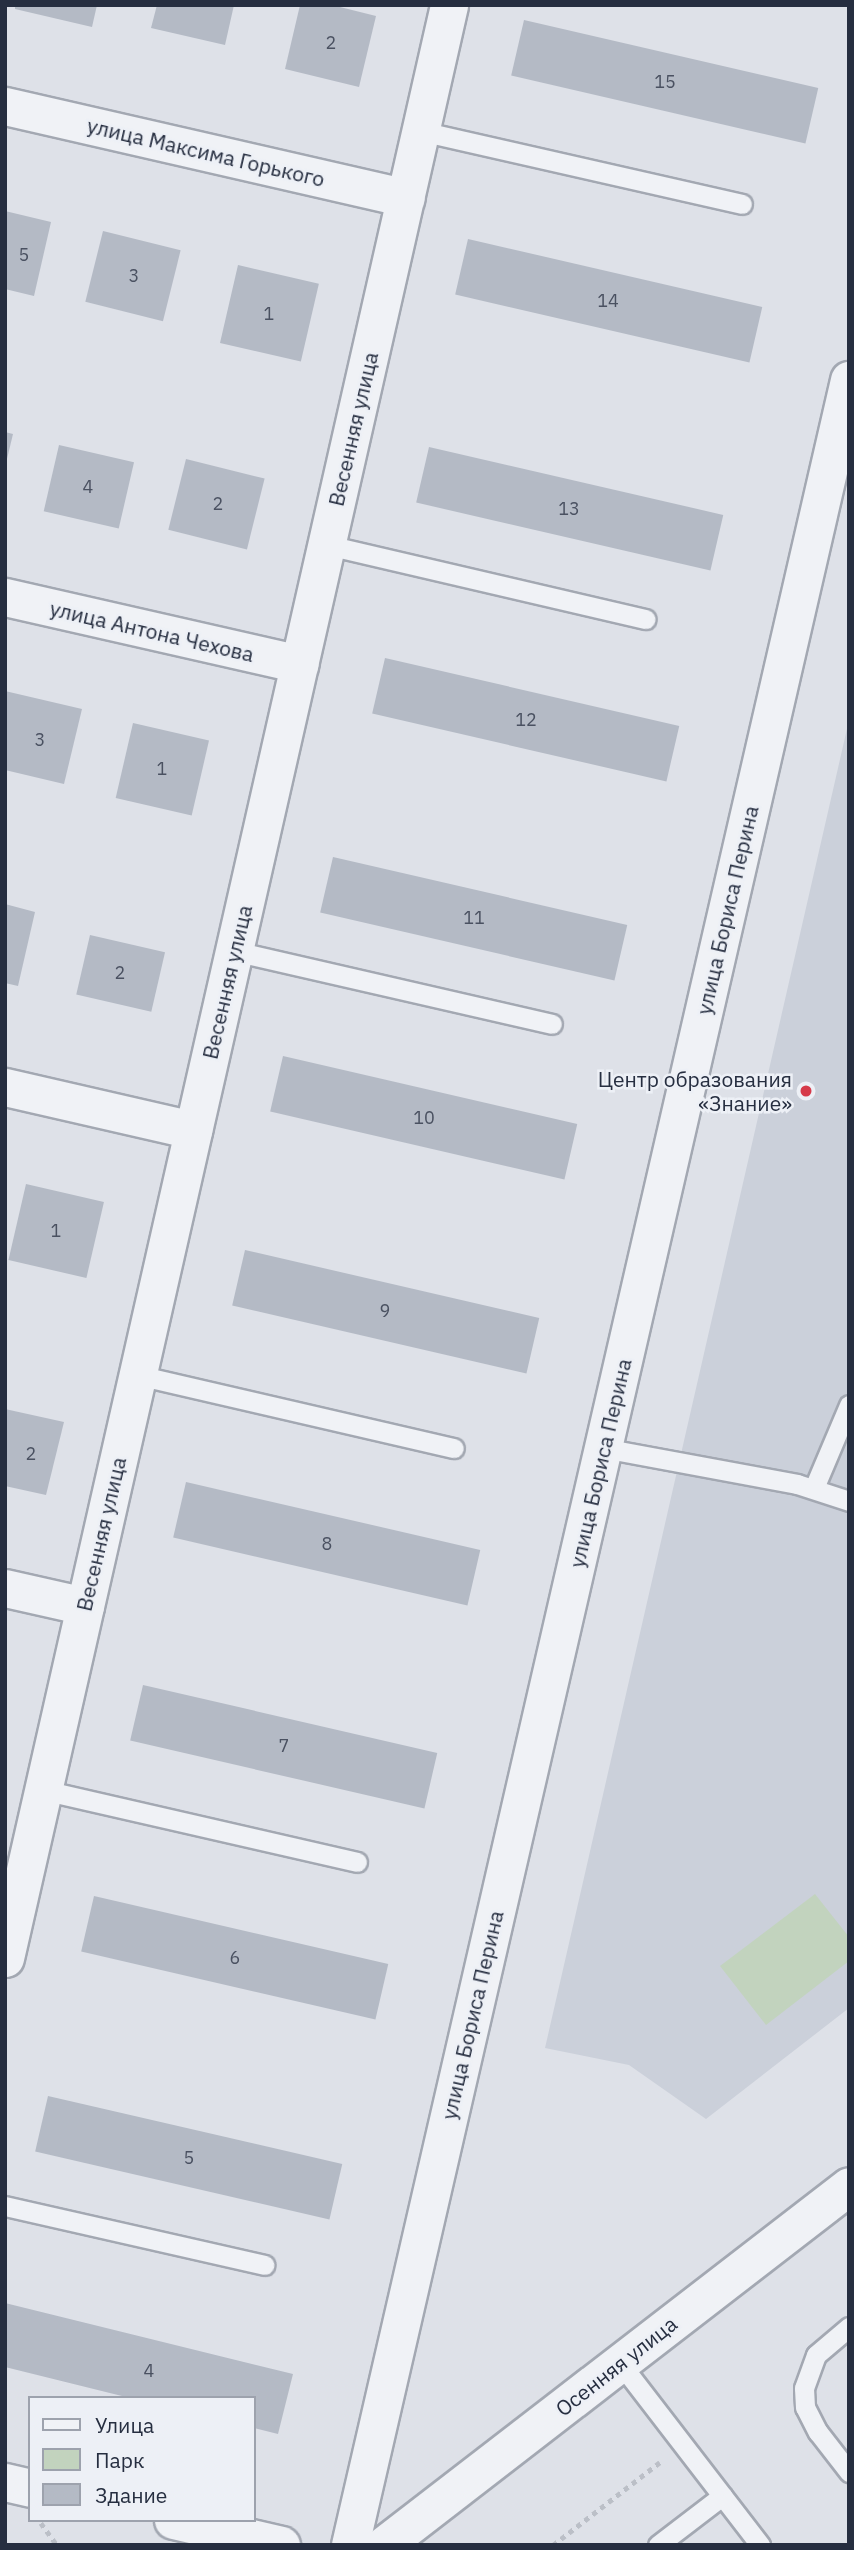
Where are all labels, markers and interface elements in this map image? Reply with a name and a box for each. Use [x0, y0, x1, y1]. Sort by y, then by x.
house number: 2 [326, 32, 336, 54]
house number: 15 [654, 71, 676, 93]
street label: улица Максима Горького [85, 112, 327, 192]
house number: 5 [19, 244, 29, 266]
house number: 3 [129, 265, 139, 287]
house number: 14 [597, 290, 619, 312]
house number: 1 [264, 303, 274, 325]
street label: Весенняя улица [323, 349, 383, 509]
house number: 4 [83, 476, 93, 498]
house number: 2 [213, 493, 223, 515]
house number: 13 [558, 498, 580, 520]
street label: улица Антона Чехова [48, 595, 256, 667]
house number: 12 [515, 709, 537, 731]
house number: 3 [35, 729, 45, 751]
house number: 1 [157, 758, 167, 780]
street label: улица Бориса Перина [691, 803, 763, 1017]
street label: Весенняя улица [197, 902, 257, 1062]
house number: 11 [463, 907, 485, 929]
house number: 2 [115, 962, 125, 984]
place label: Центр образования «Знание» [598, 1066, 792, 1116]
marker: Центр образования «Знание» [798, 1083, 814, 1099]
house number: 10 [413, 1107, 435, 1129]
house number: 1 [51, 1220, 61, 1242]
house number: 9 [380, 1300, 390, 1322]
street label: улица Бориса Перина [564, 1356, 636, 1570]
house number: 2 [26, 1443, 36, 1465]
street label: Весенняя улица [71, 1454, 131, 1614]
house number: 8 [322, 1533, 332, 1555]
house number: 7 [279, 1735, 289, 1757]
street label: улица Бориса Перина [436, 1908, 508, 2122]
house number: 6 [230, 1947, 240, 1969]
house number: 5 [184, 2147, 194, 2169]
street label: Осенняя улица [550, 2311, 682, 2421]
house number: 4 [144, 2360, 154, 2382]
legend [28, 2396, 256, 2522]
text: Улица [95, 2411, 154, 2439]
text: Парк [95, 2446, 145, 2474]
text: Здание [95, 2481, 167, 2509]

